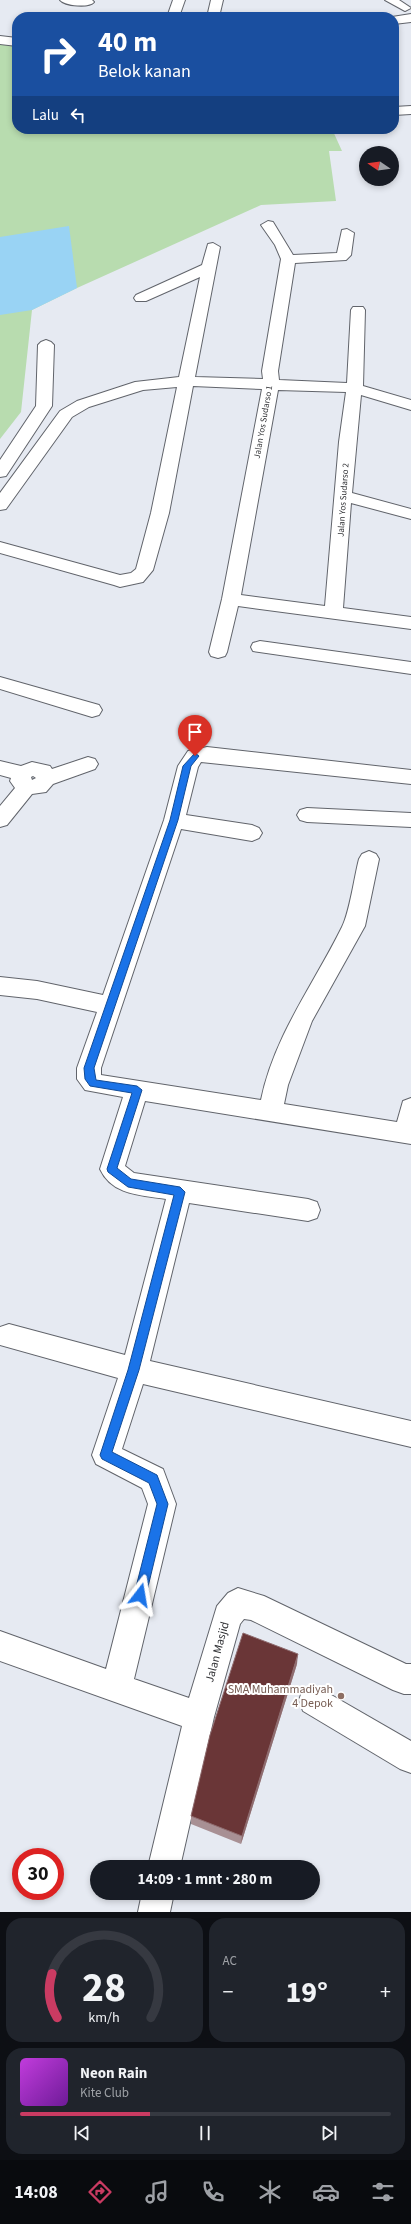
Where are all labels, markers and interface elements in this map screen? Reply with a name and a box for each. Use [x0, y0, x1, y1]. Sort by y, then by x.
text: 40 m [98, 22, 157, 62]
icon: right [32, 28, 84, 80]
text: Belok kanan [98, 59, 191, 84]
icon: left [67, 104, 89, 126]
text: Lalu [32, 105, 59, 126]
north arrow [359, 146, 399, 186]
map controls [359, 146, 399, 186]
street label: Jalan Yos Sudarso 1 [251, 385, 276, 460]
street label: Jalan Yos Sudarso 2 [334, 462, 353, 537]
pin [178, 715, 212, 756]
icon: arrive [184, 721, 206, 743]
position arrow [119, 1574, 161, 1616]
street label: Jalan Masjid [201, 1620, 234, 1684]
place label: SMA Muhammadiyah 4 Depok [228, 1681, 333, 1712]
marker: SMA Muhammadiyah 4 Depok [336, 1691, 346, 1701]
speed limit sign: 30 [12, 1848, 64, 1900]
text: 14:09 · 1 mnt · 280 m [138, 1869, 272, 1890]
text: AC [223, 1952, 237, 1970]
text: 28 [82, 1958, 126, 2018]
text: 19° [285, 1971, 328, 2014]
text: − [223, 1976, 233, 2008]
text: + [380, 1976, 391, 2008]
text: km/h [88, 2007, 120, 2028]
text: Neon Rain [80, 2063, 147, 2084]
text: Kite Club [80, 2084, 129, 2102]
icon: previous [71, 2122, 93, 2144]
icon: pause [194, 2122, 216, 2144]
icon: next [318, 2122, 340, 2144]
icon: directions [86, 2178, 114, 2206]
icon: music [143, 2178, 171, 2206]
icon: phone [199, 2178, 227, 2206]
icon: climate [256, 2178, 284, 2206]
icon: car [312, 2178, 340, 2206]
icon: filters [369, 2178, 397, 2206]
text: 14:08 [14, 2180, 58, 2205]

